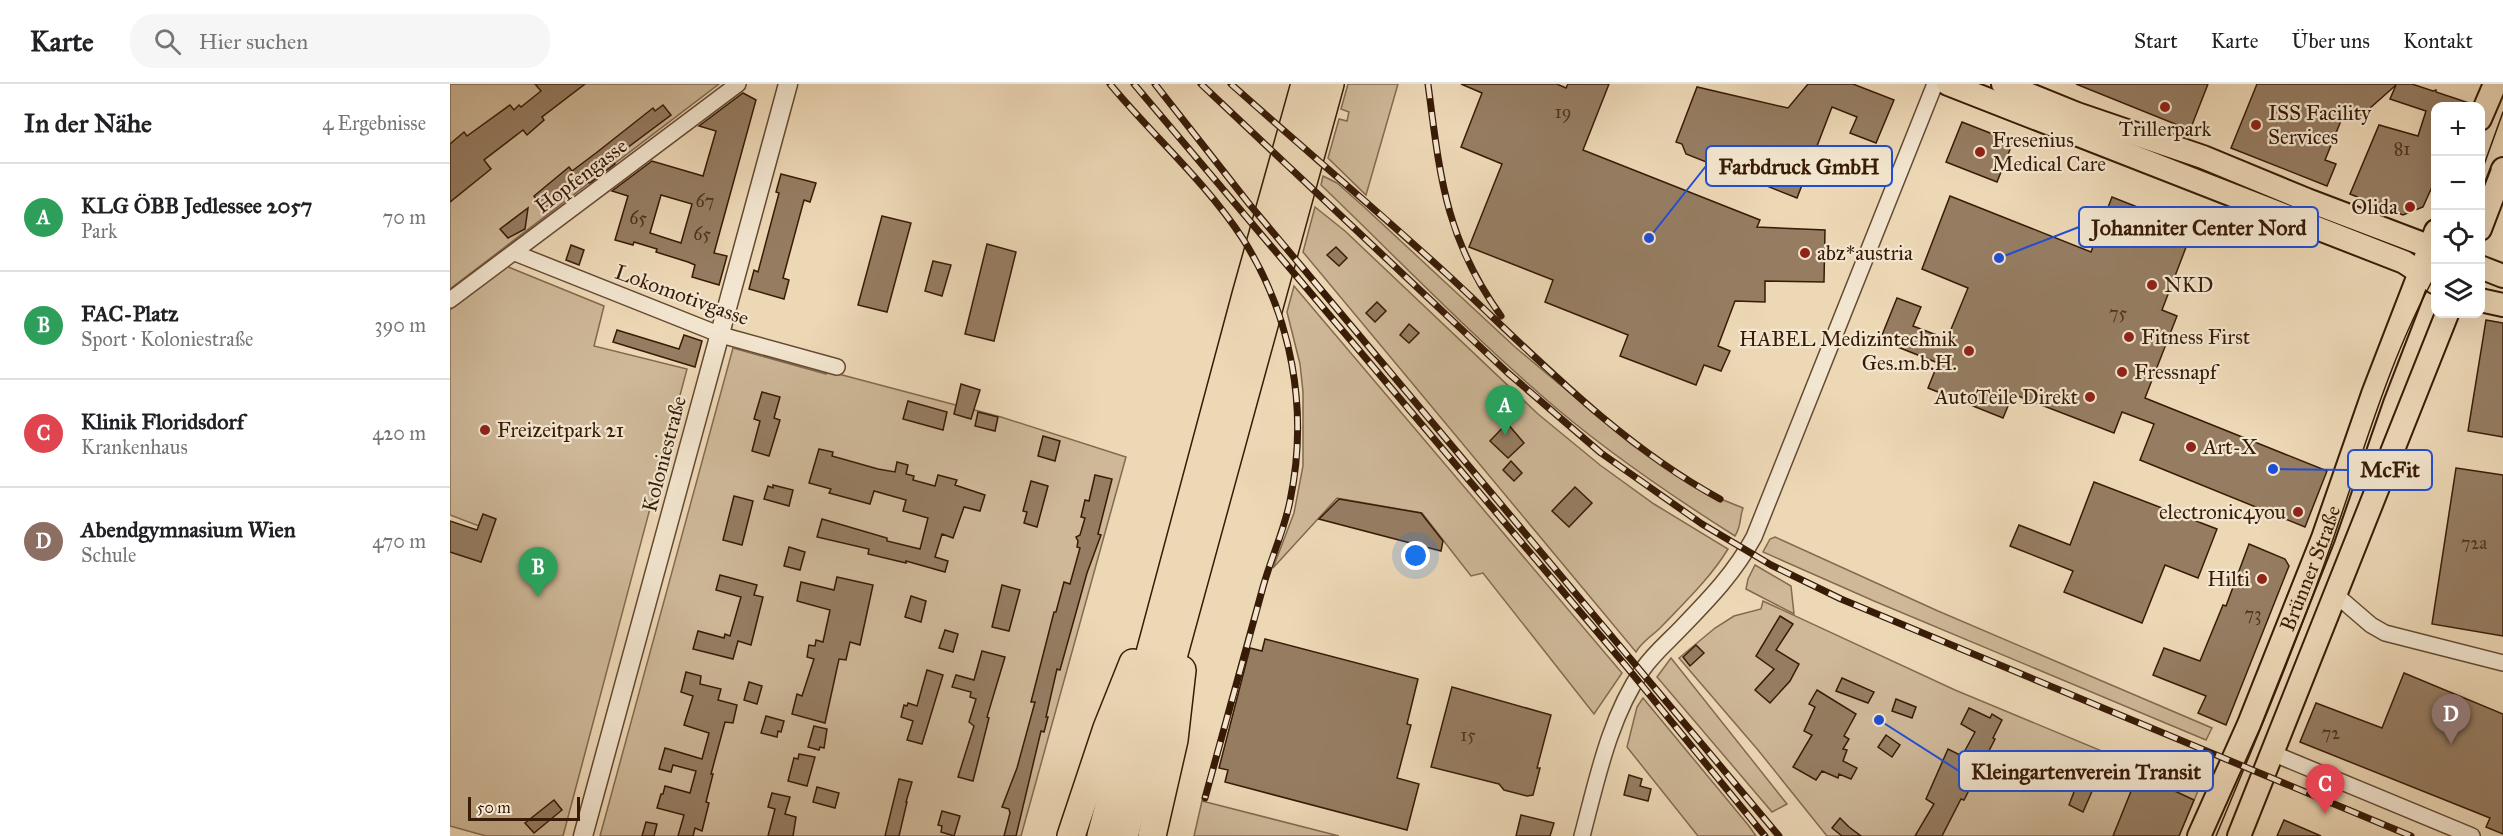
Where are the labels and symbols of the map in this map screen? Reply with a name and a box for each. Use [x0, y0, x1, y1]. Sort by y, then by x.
marker: Trillerpark [2158, 100, 2172, 114]
place label: ISS Facility Services [2268, 100, 2372, 150]
house number: 19 [1555, 101, 1571, 123]
place label: Trillerpark [2119, 116, 2211, 142]
marker: ISS Facility Services [2249, 118, 2263, 132]
place label: Fresenius Medical Care [1992, 127, 2106, 177]
street label: Hopfengasse [530, 133, 632, 219]
house number: 81 [2394, 138, 2410, 160]
marker: Fresenius Medical Care [1973, 145, 1987, 159]
callout: Farbdruck GmbH [1706, 146, 1892, 186]
text: Farbdruck GmbH [1718, 153, 1880, 180]
house number: 67 [696, 190, 714, 212]
place label: Olida [2351, 194, 2398, 220]
marker: Olida [2403, 200, 2417, 214]
house number: 65 [629, 207, 647, 229]
callout: Johanniter Center Nord [2079, 207, 2318, 247]
text: Johanniter Center Nord [2088, 214, 2308, 242]
house number: 65 [693, 223, 711, 245]
place label: abz*austria [1817, 240, 1913, 266]
marker: abz*austria [1798, 246, 1812, 260]
street label: Lokomotivgasse [612, 259, 753, 331]
place label: NKD [2164, 272, 2213, 298]
marker: NKD [2145, 278, 2159, 292]
house number: 75 [2109, 302, 2128, 324]
place label: Fitness First [2141, 324, 2251, 350]
place label: HABEL Medizintechnik Ges.m.b.H. [1739, 326, 1957, 376]
marker: Fitness First [2122, 330, 2136, 344]
marker: HABEL Medizintechnik Ges.m.b.H. [1962, 344, 1976, 358]
place label: Fressnapf [2134, 359, 2220, 385]
marker: Fressnapf [2115, 365, 2129, 379]
place label: AutoTeile Direkt [1933, 384, 2079, 410]
pin: A [1486, 386, 1524, 435]
marker: AutoTeile Direkt [2083, 390, 2097, 404]
street label: Koloniestraße [636, 393, 692, 515]
place label: Freizeitpark 21 [497, 417, 624, 443]
marker: Freizeitpark 21 [478, 423, 492, 437]
place label: Art-X [2202, 434, 2257, 460]
marker: Art-X [2184, 440, 2198, 454]
callout: McFit [2348, 450, 2432, 490]
text: McFit [2360, 456, 2420, 483]
place label: electronic4you [2159, 499, 2286, 525]
street label: Brünner Straße [2274, 502, 2346, 635]
marker: electronic4you [2291, 505, 2305, 519]
house number: 72a [2461, 532, 2487, 554]
your location [1401, 541, 1430, 570]
pin: B [518, 548, 557, 597]
place label: Hilti [2207, 566, 2250, 592]
marker: Hilti [2255, 572, 2269, 586]
house number: 73 [2245, 603, 2261, 625]
pin: D [2432, 694, 2470, 744]
house number: 72 [2322, 722, 2340, 744]
house number: 15 [1460, 724, 1476, 746]
callout: Kleingartenverein Transit [1959, 751, 2213, 791]
text: Kleingartenverein Transit [1971, 758, 2201, 785]
pin: C [2306, 764, 2344, 814]
scale bar [468, 794, 580, 822]

